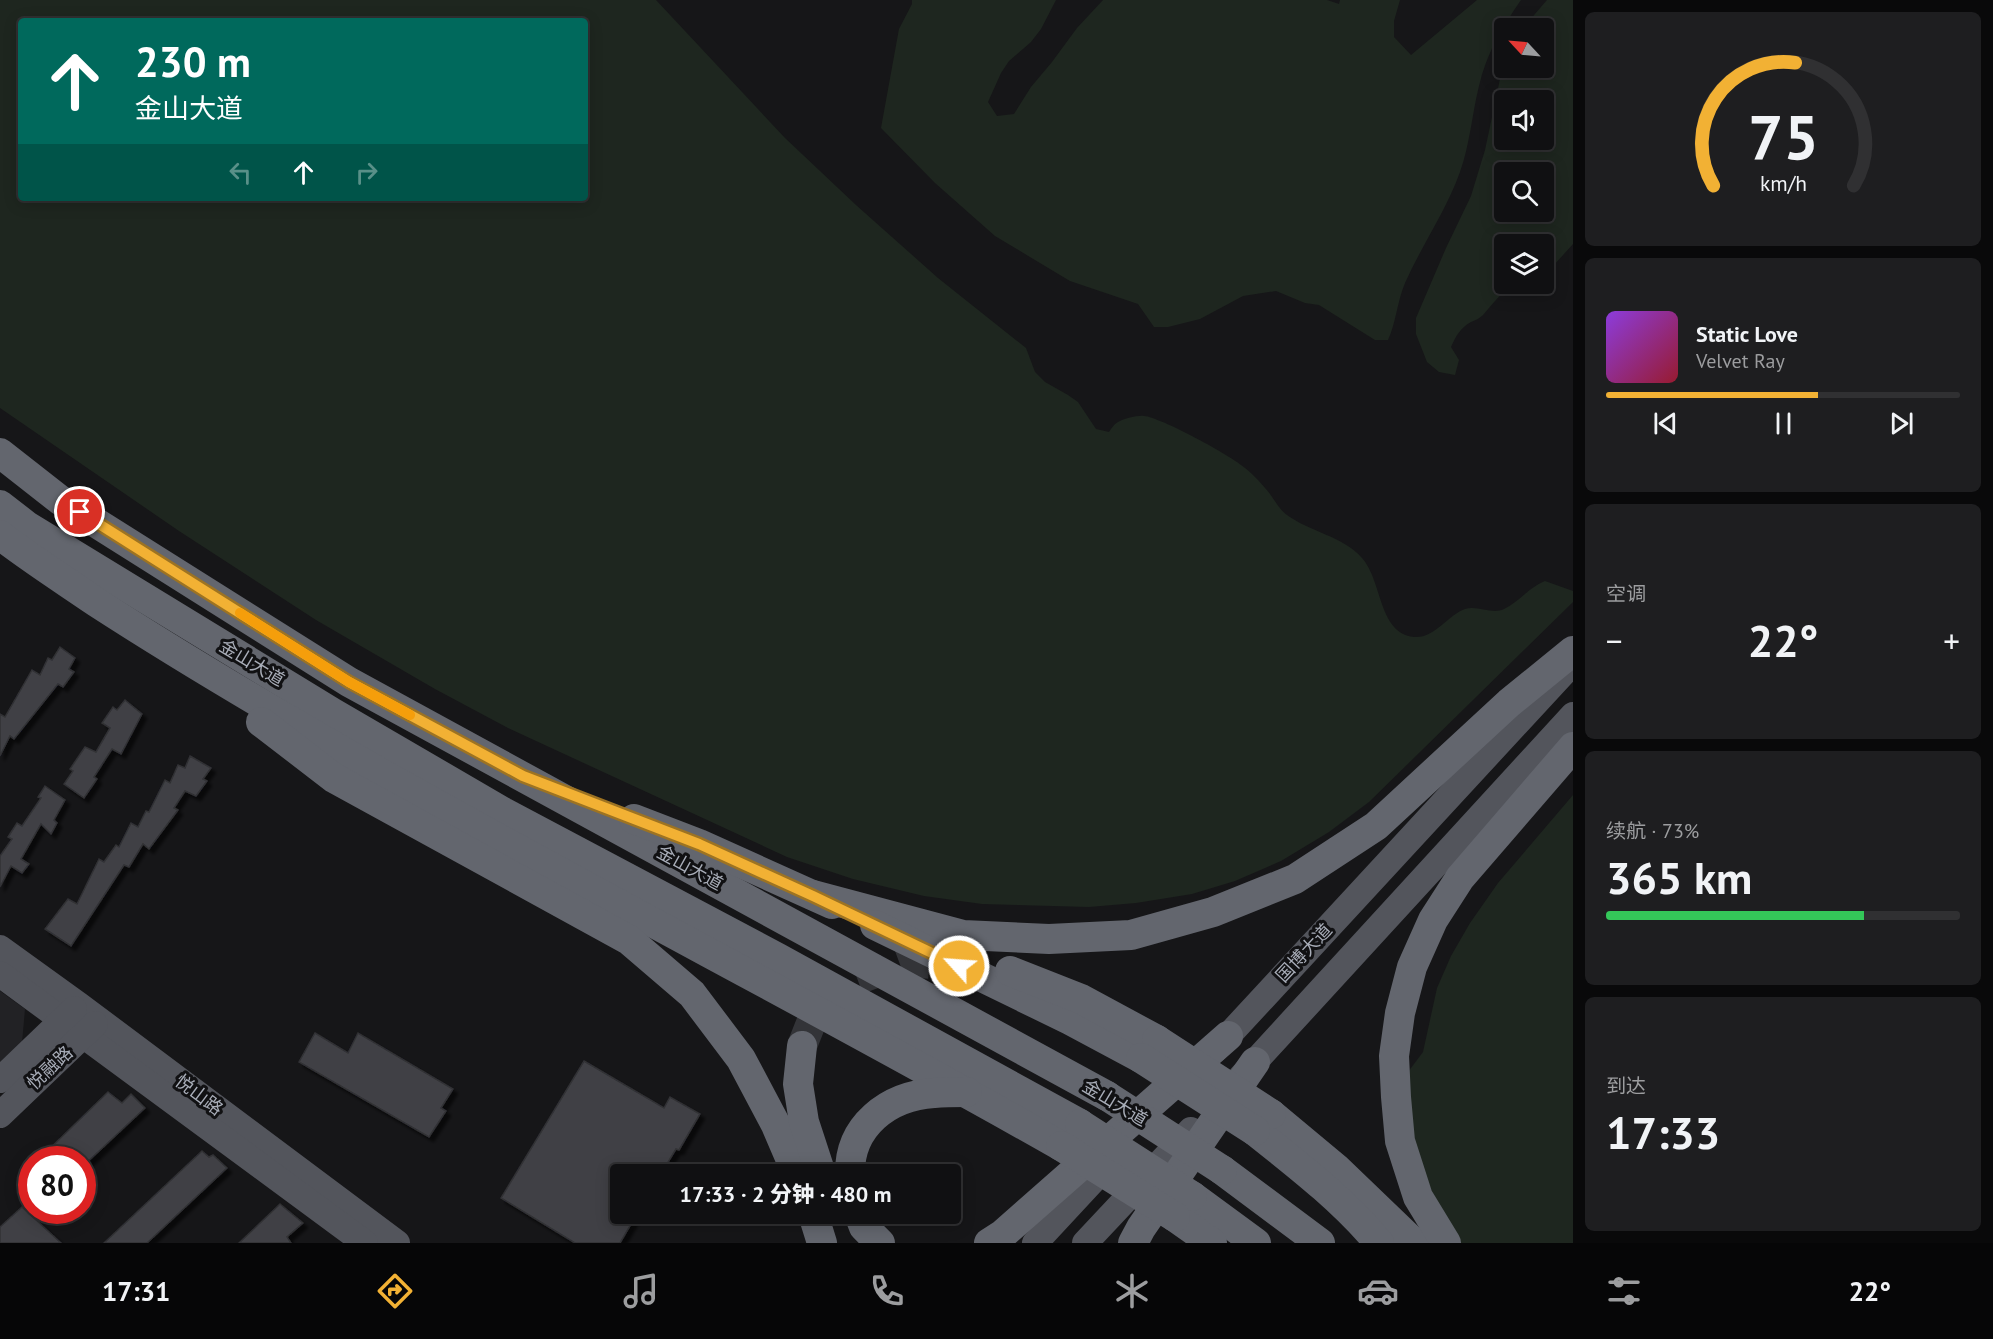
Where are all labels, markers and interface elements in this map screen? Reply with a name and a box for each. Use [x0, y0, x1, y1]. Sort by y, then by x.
north arrow [1494, 18, 1554, 78]
map controls [1494, 18, 1554, 294]
text: 230 m [135, 34, 251, 89]
icon: ahead [36, 42, 114, 120]
button: sound [1494, 90, 1554, 150]
text: 金山大道 [135, 91, 243, 125]
text: 75 [1748, 96, 1818, 177]
icon: left [224, 156, 257, 189]
icon: ahead [287, 156, 320, 189]
icon: right [350, 156, 383, 189]
button: search [1494, 162, 1554, 222]
text: km/h [1759, 169, 1806, 197]
button: layers [1494, 234, 1554, 294]
text: Static Love [1696, 320, 1798, 348]
text: Velvet Ray [1696, 348, 1785, 374]
icon: previous [1649, 407, 1682, 440]
icon: pause [1767, 407, 1800, 440]
icon: next [1885, 407, 1918, 440]
pin [54, 486, 105, 537]
icon: arrive [63, 495, 96, 528]
text: 空调 [1606, 581, 1646, 607]
text: 22° [1748, 611, 1818, 669]
text: − [1606, 619, 1623, 662]
text: + [1943, 619, 1960, 662]
street label: 金山大道 [215, 634, 289, 691]
text: 续航 · 73% [1606, 818, 1699, 844]
street label: 金山大道 [653, 840, 727, 895]
text: 365 km [1606, 848, 1752, 906]
street label: 国博大道 [1271, 918, 1337, 987]
position arrow [927, 934, 991, 998]
street label: 悦融路 [22, 1041, 77, 1094]
street label: 悦山路 [171, 1069, 228, 1120]
text: 到达 [1606, 1073, 1646, 1099]
street label: 金山大道 [1078, 1074, 1152, 1131]
text: 17:33 [1606, 1103, 1720, 1161]
speed limit sign: 80 [18, 1146, 96, 1224]
text: 17:33 · 2 分钟 · 480 m [680, 1180, 891, 1208]
icon: directions [374, 1270, 416, 1312]
icon: music [620, 1270, 662, 1312]
icon: phone [866, 1270, 908, 1312]
icon: climate [1111, 1270, 1153, 1312]
icon: car [1357, 1270, 1399, 1312]
icon: filters [1603, 1270, 1645, 1312]
text: 17:31 [102, 1274, 170, 1308]
text: 22° [1849, 1274, 1891, 1308]

